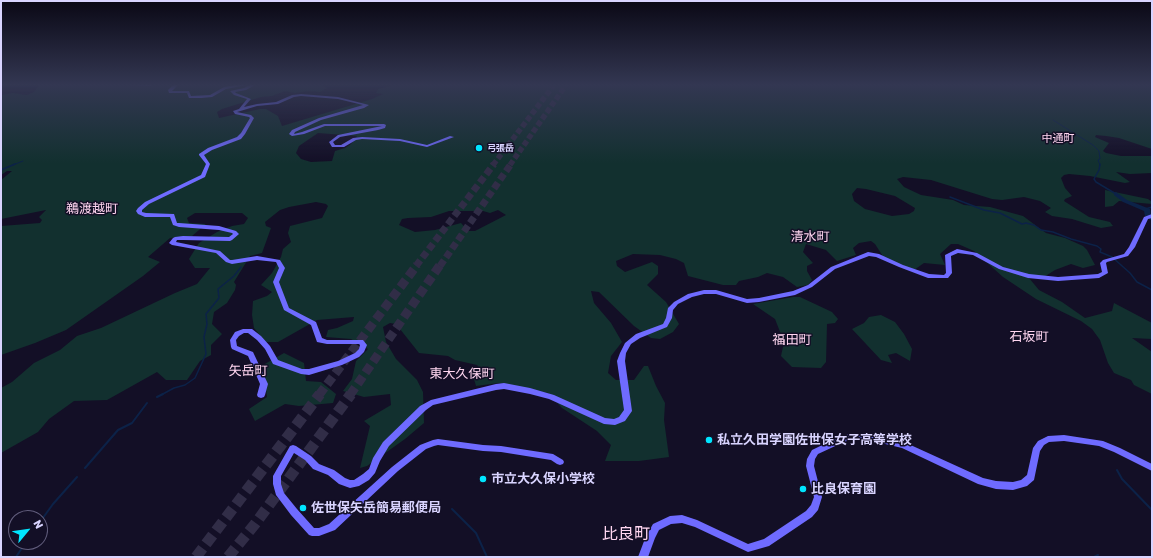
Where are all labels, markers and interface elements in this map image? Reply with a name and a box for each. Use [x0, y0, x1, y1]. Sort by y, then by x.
district label: 中通町 [1042, 132, 1074, 146]
marker: 弓張岳 [474, 143, 484, 153]
place label: 弓張岳 [487, 143, 514, 153]
district label: 鵜渡越町 [66, 201, 118, 217]
district label: 清水町 [791, 229, 829, 245]
district label: 石坂町 [1010, 329, 1048, 345]
district label: 福田町 [773, 332, 811, 348]
district label: 矢岳町 [229, 363, 267, 379]
district label: 東大久保町 [430, 366, 494, 382]
place label: 私立久田学園佐世保女子高等学校 [717, 432, 912, 448]
marker: 私立久田学園佐世保女子高等学校 [704, 435, 714, 445]
place label: 市立大久保小学校 [491, 471, 595, 487]
marker: 市立大久保小学校 [478, 474, 488, 484]
place label: 比良保育園 [811, 481, 876, 497]
marker: 比良保育園 [798, 484, 808, 494]
place label: 佐世保矢岳簡易郵便局 [311, 500, 441, 516]
marker: 佐世保矢岳簡易郵便局 [298, 503, 308, 513]
north arrow [8, 510, 48, 550]
text: N [30, 518, 46, 531]
district label: 比良町 [602, 524, 650, 544]

